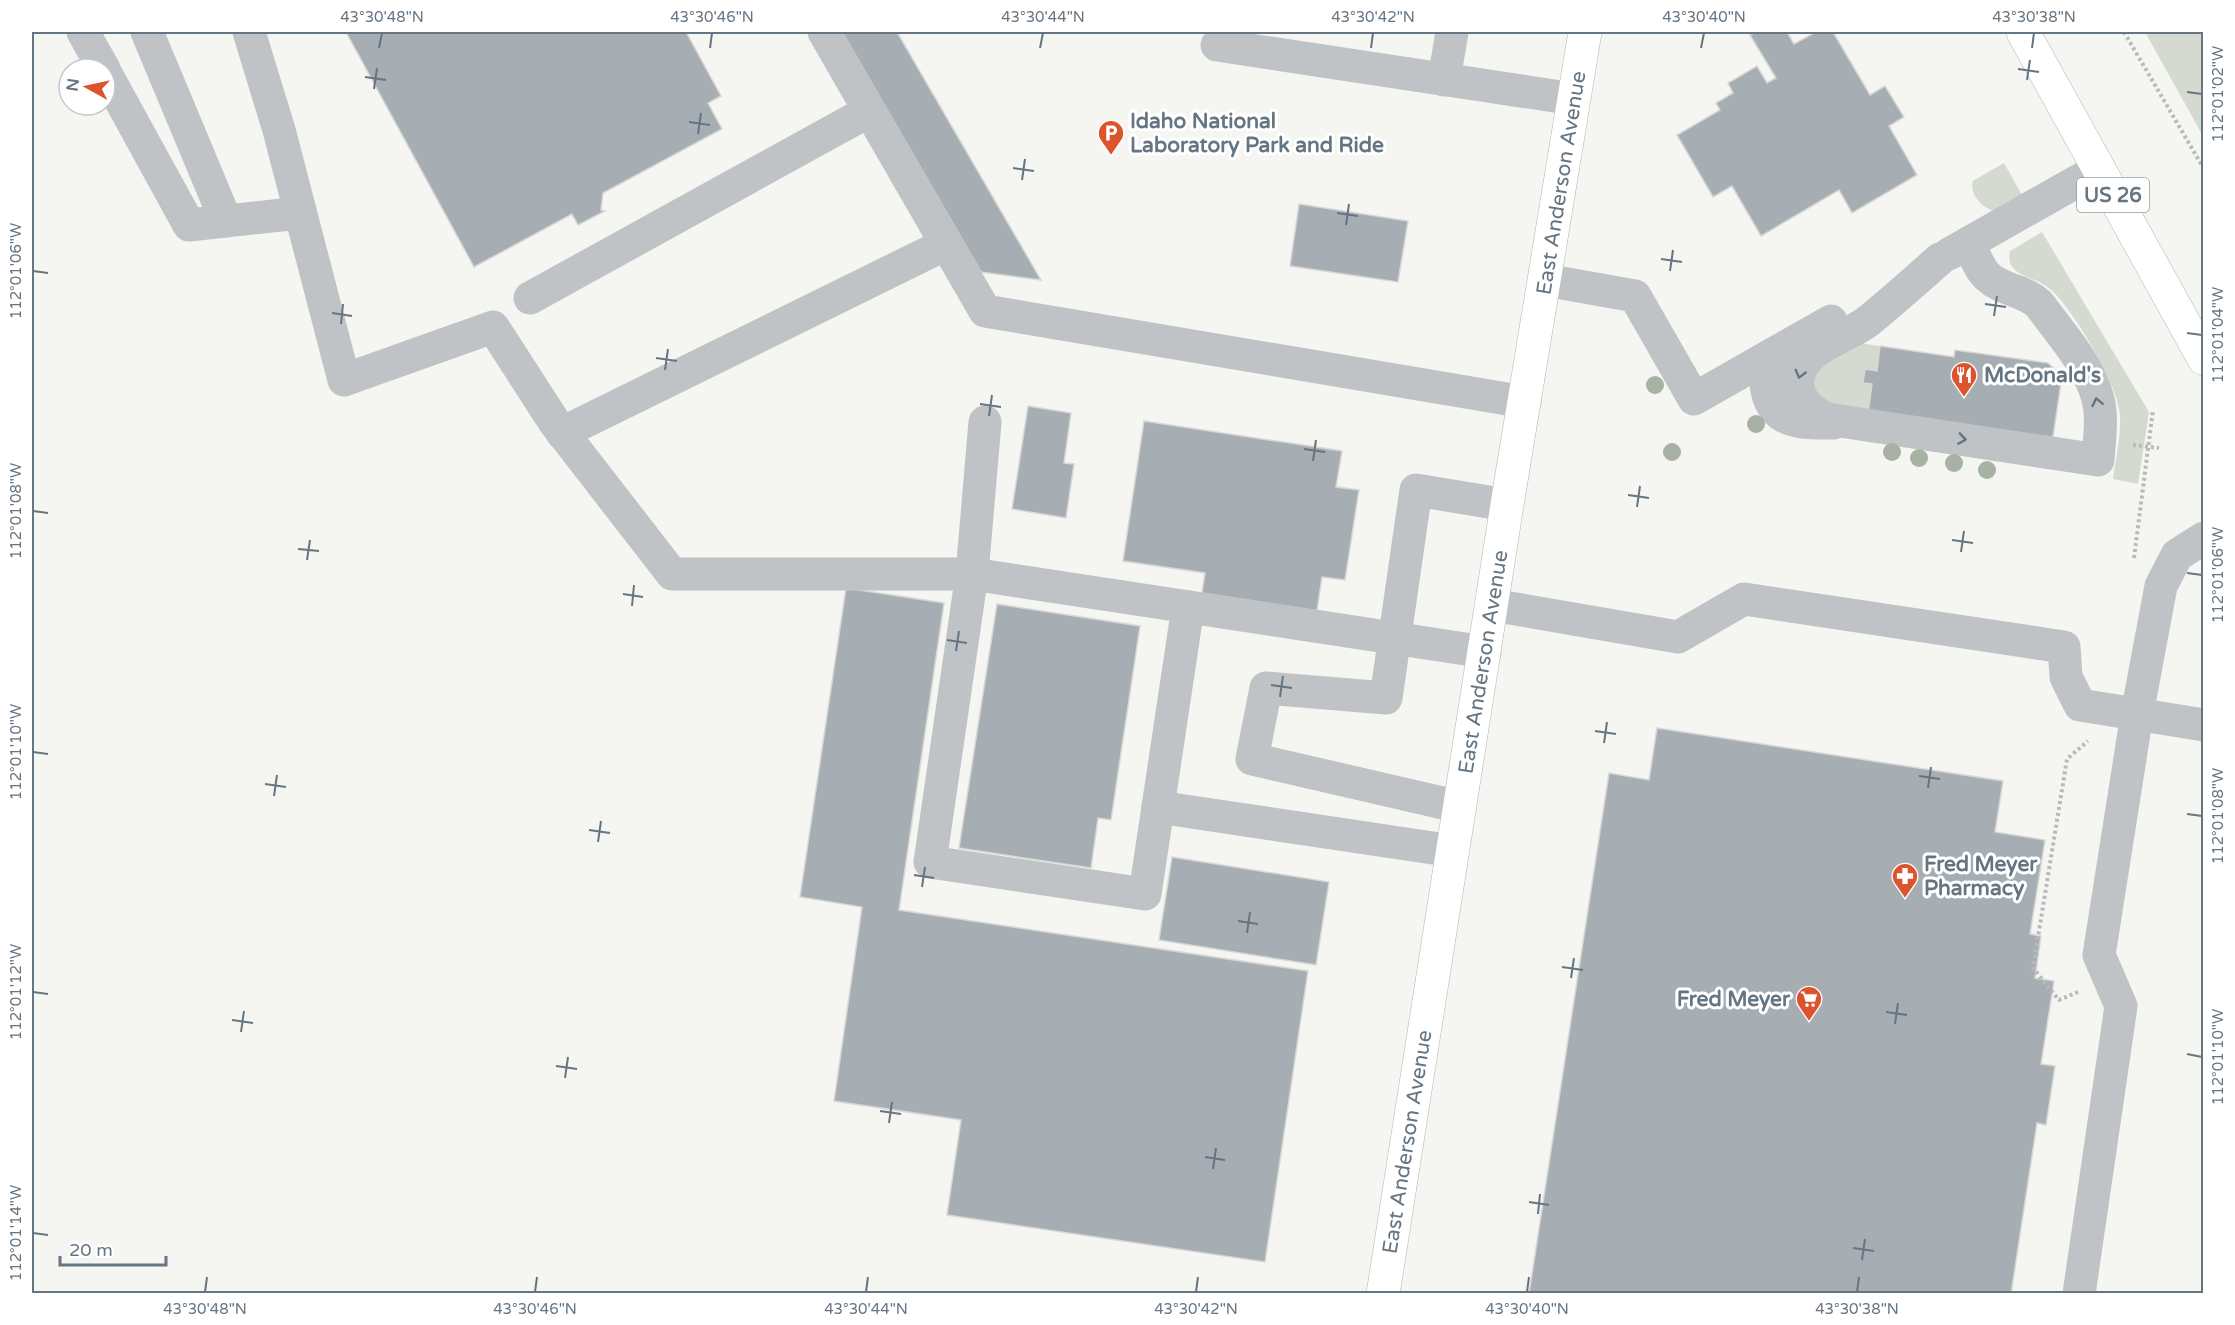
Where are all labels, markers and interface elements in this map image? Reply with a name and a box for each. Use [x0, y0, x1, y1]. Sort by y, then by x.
text: 43°30'48"N [340, 8, 424, 26]
text: 43°30'46"N [670, 8, 754, 26]
text: 43°30'44"N [1001, 8, 1085, 26]
text: 43°30'42"N [1331, 8, 1415, 26]
text: 43°30'40"N [1662, 8, 1746, 26]
text: 43°30'38"N [1992, 8, 2076, 26]
text: 112°01'02"W [2209, 46, 2227, 142]
north arrow [57, 57, 117, 117]
street label: East Anderson Avenue [1531, 69, 1592, 297]
text: N [62, 77, 84, 93]
place label: Idaho National Laboratory Park and Ride [1130, 109, 1384, 158]
parking icon: Idaho National Laboratory Park and Ride [1096, 118, 1126, 156]
road number: US 26 [2077, 178, 2149, 212]
text: 112°01'06"W [7, 223, 25, 319]
text: 112°01'04"W [2209, 287, 2227, 383]
restaurant icon: McDonald's [1949, 360, 1979, 398]
place label: McDonald's [1984, 363, 2101, 388]
one-way arrow [1795, 369, 1808, 379]
one-way arrow [2091, 397, 2104, 407]
one-way arrow [1956, 432, 1966, 445]
text: 112°01'08"W [7, 463, 25, 559]
text: 112°01'06"W [2209, 527, 2227, 623]
street label: East Anderson Avenue [1453, 548, 1514, 776]
text: 112°01'10"W [7, 704, 25, 800]
text: 112°01'08"W [2209, 768, 2227, 864]
place label: Fred Meyer Pharmacy [1924, 852, 2038, 901]
pharmacy icon: Fred Meyer Pharmacy [1890, 861, 1920, 899]
text: 112°01'12"W [7, 944, 25, 1040]
supermarket icon: Fred Meyer [1794, 984, 1824, 1022]
place label: Fred Meyer [1677, 987, 1791, 1012]
text: 112°01'10"W [2209, 1009, 2227, 1105]
street label: East Anderson Avenue [1377, 1028, 1438, 1256]
text: 112°01'14"W [7, 1185, 25, 1281]
scale bar [60, 1229, 166, 1267]
text: 20 m [69, 1239, 113, 1261]
text: 43°30'48"N [163, 1300, 247, 1318]
text: 43°30'46"N [493, 1300, 577, 1318]
text: 43°30'44"N [824, 1300, 908, 1318]
text: 43°30'42"N [1154, 1300, 1238, 1318]
text: 43°30'40"N [1485, 1300, 1569, 1318]
text: 43°30'38"N [1815, 1300, 1899, 1318]

